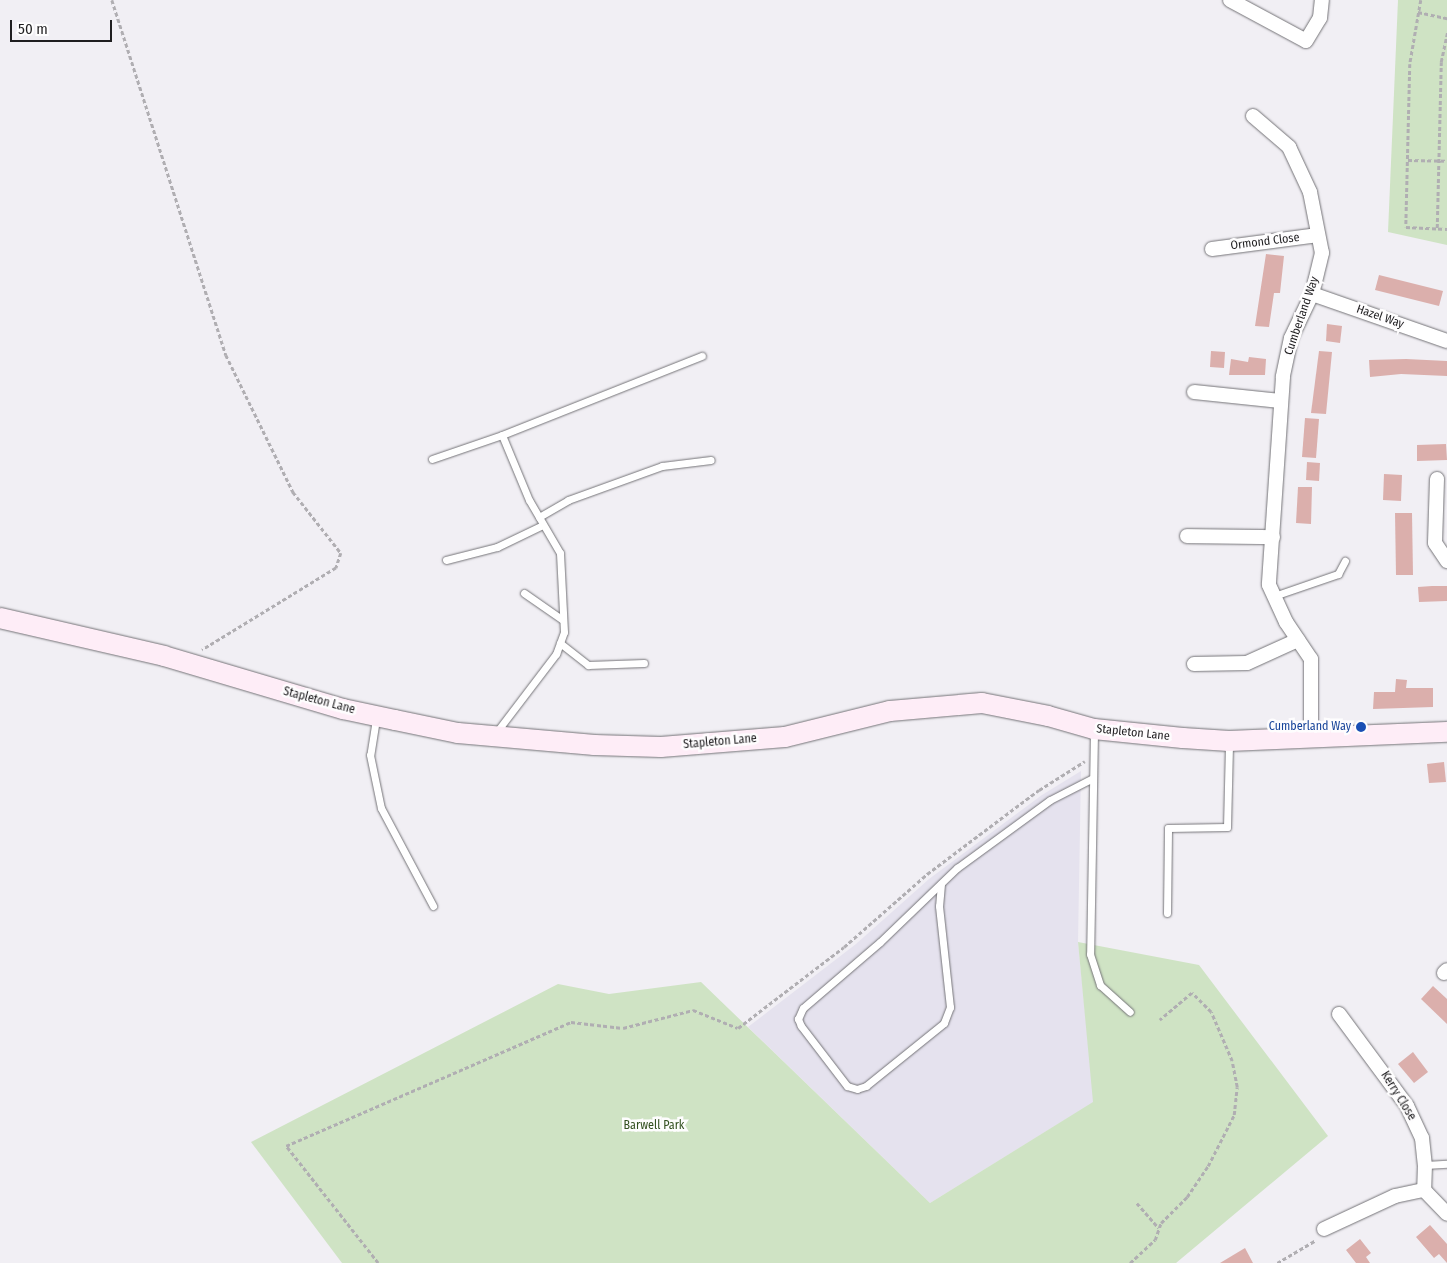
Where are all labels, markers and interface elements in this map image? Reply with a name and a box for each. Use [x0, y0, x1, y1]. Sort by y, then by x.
scale bar [12, 10, 115, 42]
text: 50 m [18, 20, 48, 38]
street label: Ormond Close [1230, 231, 1300, 253]
street label: Cumberland Way [1282, 275, 1322, 357]
street label: Hazel Way [1354, 302, 1406, 332]
street label: Stapleton Lane [282, 685, 356, 717]
place label: Cumberland Way [1269, 720, 1351, 734]
marker: Cumberland Way [1355, 721, 1367, 733]
street label: Stapleton Lane [1096, 722, 1170, 744]
street label: Stapleton Lane [683, 732, 757, 752]
street label: Kerry Close [1377, 1069, 1419, 1123]
park label: Barwell Park [624, 1119, 684, 1133]

